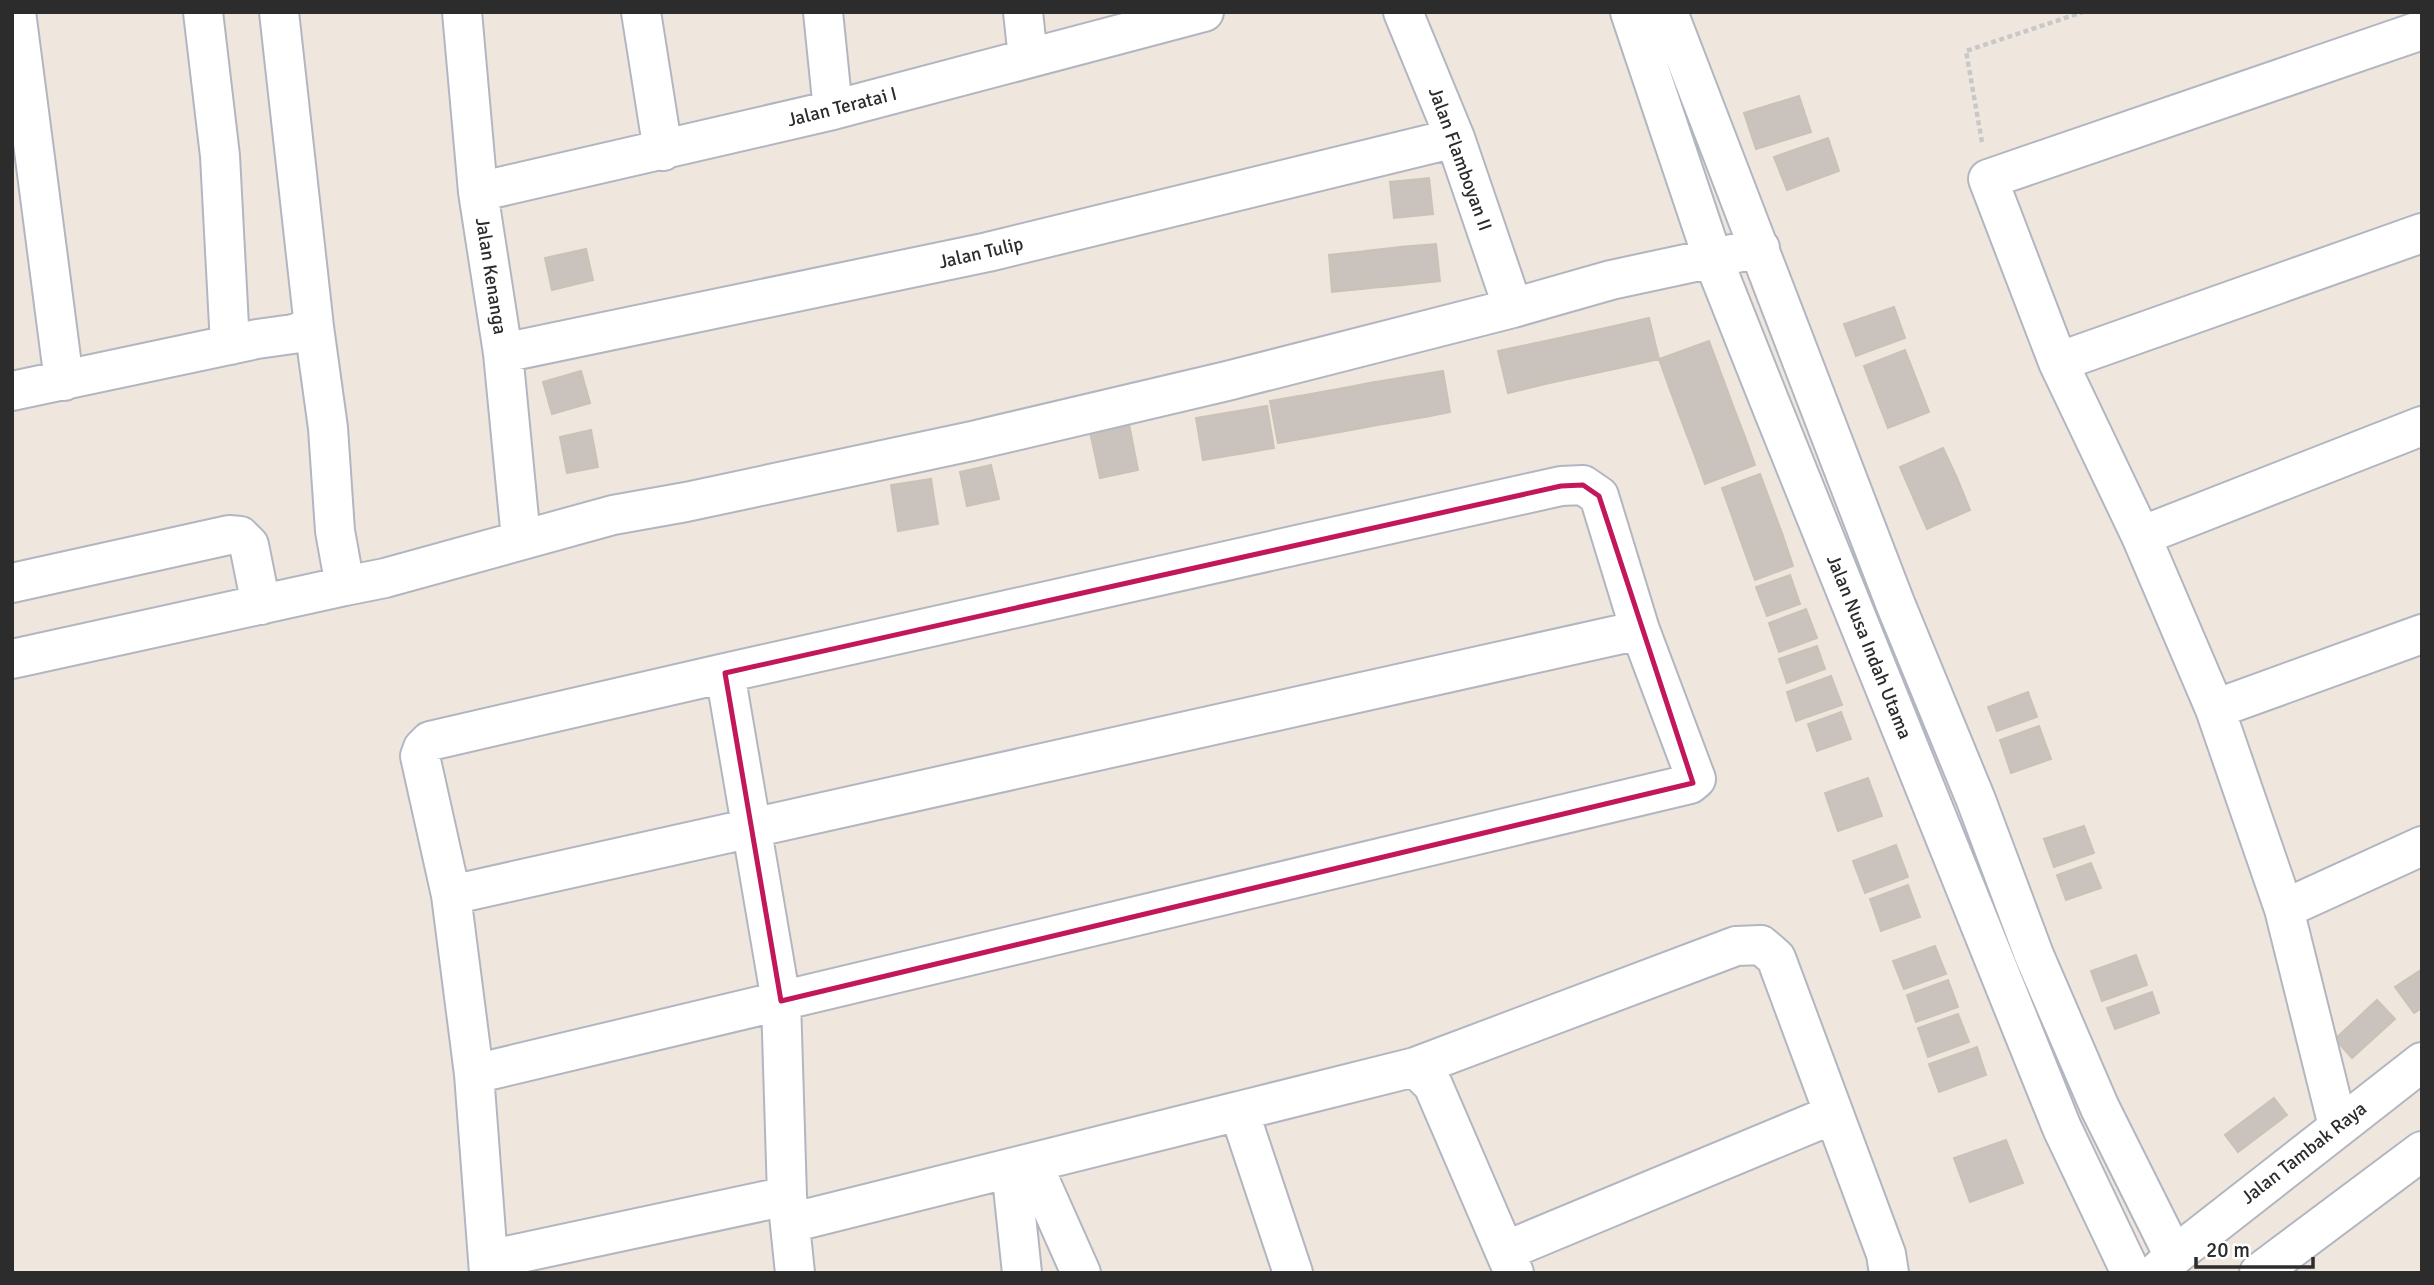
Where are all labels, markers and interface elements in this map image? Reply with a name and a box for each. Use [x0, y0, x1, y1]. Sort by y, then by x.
street label: Jalan Teratai I [785, 82, 899, 132]
street label: Jalan Flamboyan II [1423, 84, 1497, 234]
street label: Jalan Kenanga [470, 216, 512, 336]
street label: Jalan Tulip [936, 232, 1026, 274]
street label: Jalan Nusa Indah Utama [1821, 551, 1917, 743]
street label: Jalan Tambak Raya [2237, 1097, 2371, 1209]
scale bar [2196, 1226, 2313, 1270]
text: 20 m [2206, 1237, 2250, 1263]

